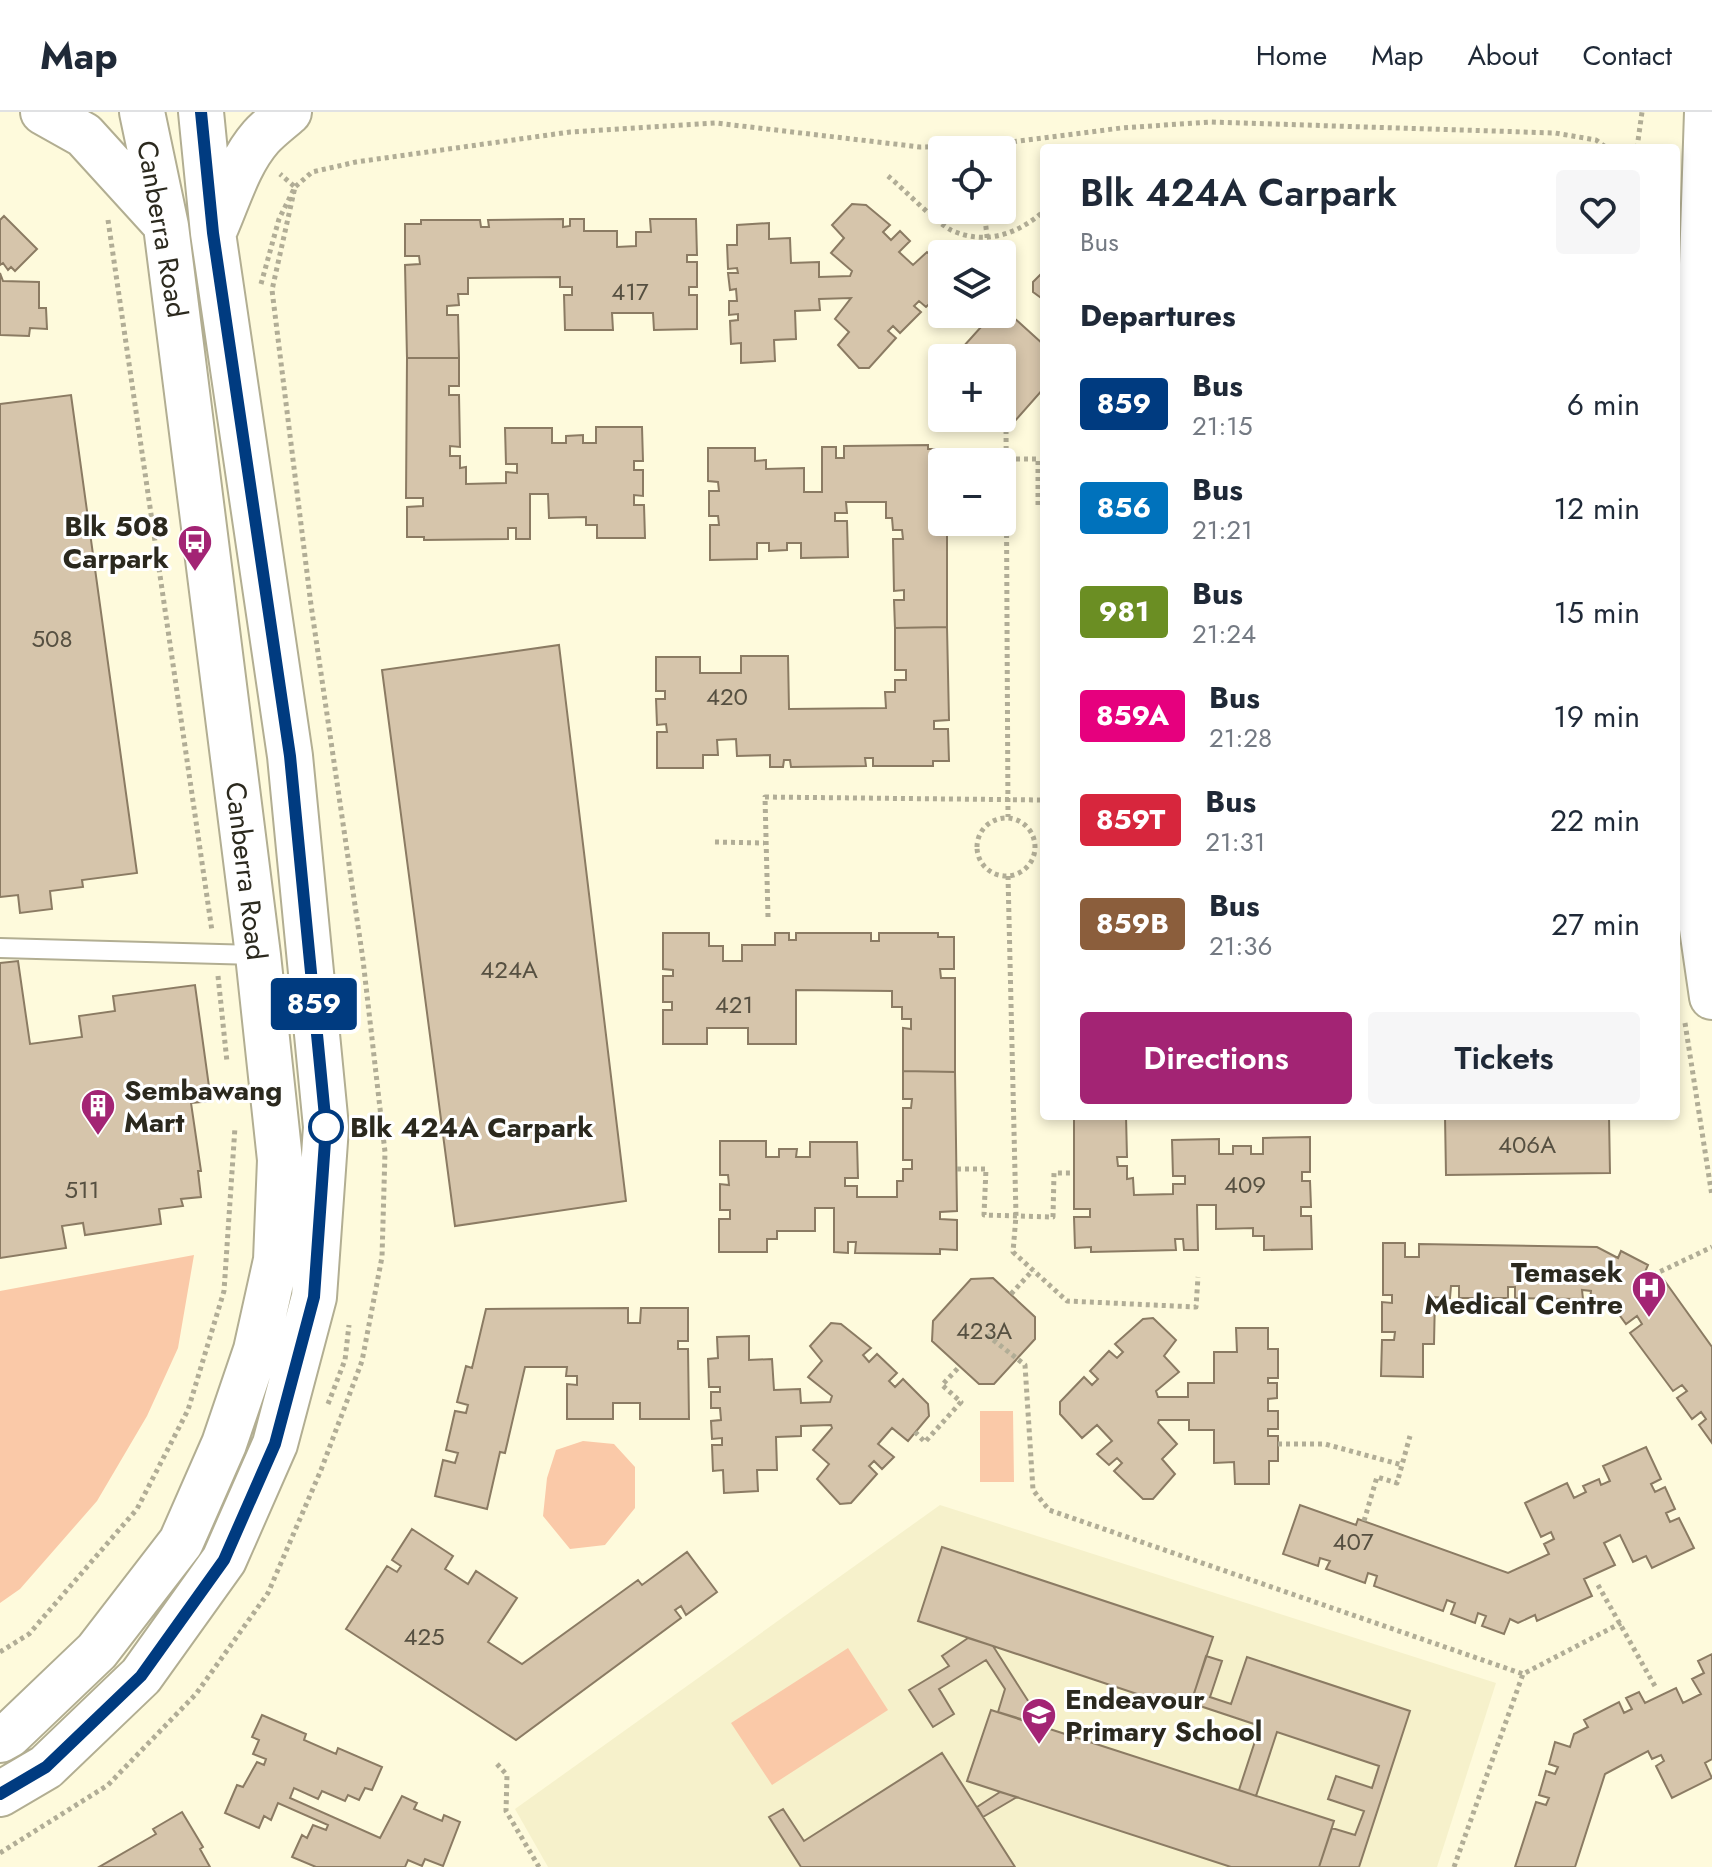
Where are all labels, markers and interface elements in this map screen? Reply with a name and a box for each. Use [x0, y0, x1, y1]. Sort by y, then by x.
text: Map [40, 28, 118, 83]
text: Home [1256, 35, 1327, 76]
text: Map [1371, 35, 1423, 76]
text: About [1467, 35, 1539, 76]
text: Contact [1583, 35, 1672, 76]
map controls [928, 136, 1016, 536]
button: locate [928, 136, 1016, 224]
street label: Canberra Road [126, 137, 198, 321]
text: Blk 424A Carpark [1080, 165, 1397, 220]
button: heart [1556, 170, 1640, 254]
text: Bus [1080, 223, 1119, 261]
button: layers [928, 240, 1016, 328]
house number: 417 [611, 274, 649, 309]
text: Departures [1080, 294, 1236, 337]
button: + [928, 344, 1016, 432]
text: Bus [1192, 364, 1243, 407]
text: 859 [1097, 383, 1151, 424]
text: 6 min [1567, 383, 1640, 426]
text: 21:15 [1192, 407, 1253, 445]
button: − [928, 448, 1016, 536]
text: Bus [1192, 468, 1243, 511]
text: 856 [1097, 487, 1151, 528]
text: 12 min [1553, 487, 1640, 530]
place label: Blk 508 Carpark [63, 506, 169, 579]
text: 21:21 [1192, 511, 1253, 549]
bus stop icon: Blk 508 Carpark [176, 523, 214, 573]
text: Bus [1192, 572, 1243, 615]
text: 981 [1099, 591, 1149, 632]
text: 15 min [1554, 591, 1640, 634]
text: 21:24 [1192, 615, 1256, 653]
house number: 508 [31, 621, 73, 656]
text: Bus [1209, 676, 1260, 719]
house number: 420 [706, 679, 748, 714]
text: 859A [1096, 695, 1169, 736]
text: 19 min [1553, 695, 1640, 738]
text: 21:28 [1209, 719, 1272, 757]
street label: Canberra Road [215, 780, 277, 962]
text: Bus [1205, 780, 1256, 823]
text: 859T [1096, 799, 1165, 840]
text: 22 min [1550, 799, 1640, 842]
text: 21:31 [1205, 823, 1265, 861]
text: Bus [1209, 884, 1260, 927]
text: 859B [1096, 903, 1169, 944]
text: 27 min [1551, 903, 1640, 946]
text: 21:36 [1209, 927, 1272, 965]
house number: 424A [480, 952, 538, 987]
line badge: 859 [268, 978, 360, 1030]
text: 859 [287, 983, 341, 1024]
house number: 421 [715, 987, 753, 1022]
button: Directions [1080, 1012, 1352, 1104]
button: Tickets [1368, 1012, 1640, 1104]
place label: Sembawang Mart [124, 1070, 282, 1143]
building icon: Sembawang Mart [79, 1087, 117, 1137]
place label: Blk 424A Carpark [350, 1107, 593, 1148]
marker: Blk 424A Carpark [309, 1110, 343, 1144]
house number: 406A [1498, 1127, 1556, 1162]
house number: 409 [1224, 1167, 1266, 1202]
house number: 511 [64, 1172, 100, 1207]
place label: Temasek Medical Centre [1424, 1252, 1623, 1325]
hospital icon: Temasek Medical Centre [1630, 1269, 1668, 1319]
house number: 423A [956, 1313, 1012, 1348]
house number: 407 [1333, 1524, 1374, 1559]
house number: 425 [403, 1619, 445, 1654]
place label: Endeavour Primary School [1065, 1679, 1262, 1752]
school or university icon: Endeavour Primary School [1020, 1696, 1058, 1746]

